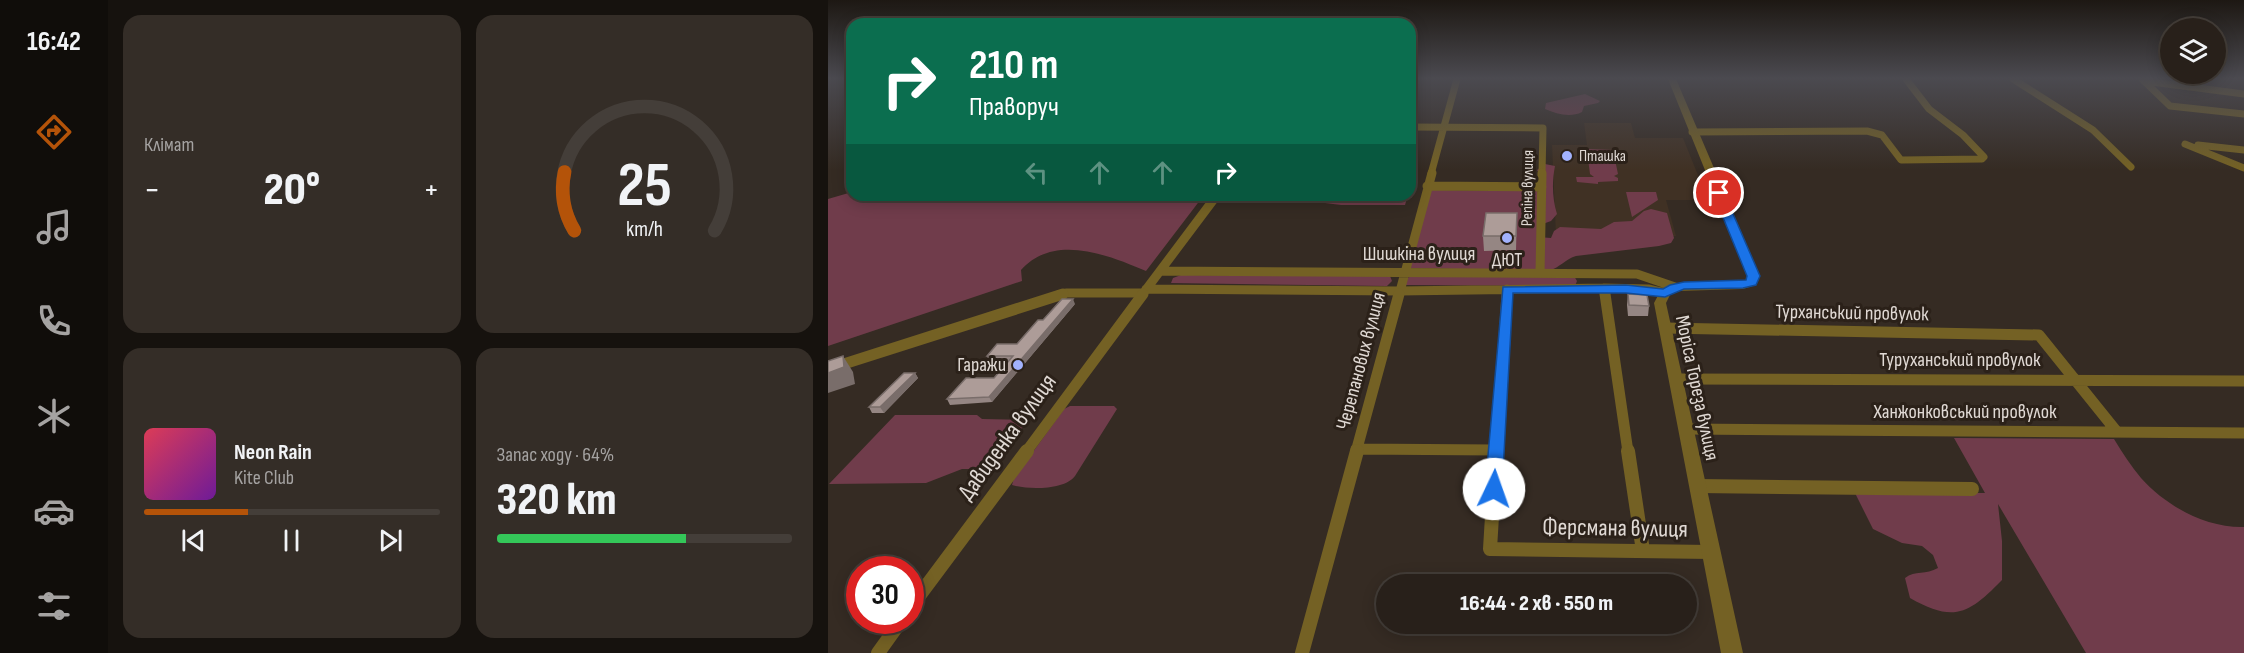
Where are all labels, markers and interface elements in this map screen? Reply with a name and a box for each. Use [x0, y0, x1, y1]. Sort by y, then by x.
map controls [2160, 18, 2226, 84]
button: layers [2160, 18, 2226, 84]
text: 16:42 [27, 26, 81, 58]
text: 210 m [969, 40, 1058, 91]
icon: right [870, 42, 948, 120]
text: Праворуч [969, 91, 1059, 123]
icon: directions [33, 111, 75, 153]
text: Клімат [144, 133, 194, 157]
place label: Пташка [1579, 147, 1626, 166]
text: 25 [617, 149, 672, 224]
marker: Пташка [1560, 149, 1574, 163]
street label: Репiна вулиця [1518, 150, 1538, 226]
icon: left [1020, 156, 1053, 189]
icon: ahead [1083, 156, 1116, 189]
icon: ahead [1146, 156, 1179, 189]
icon: right [1209, 156, 1242, 189]
text: 20° [263, 163, 320, 218]
pin [1693, 167, 1744, 218]
text: − [144, 170, 160, 210]
text: + [423, 170, 440, 210]
icon: arrive [1702, 176, 1735, 209]
icon: music [33, 206, 75, 248]
text: km/h [626, 217, 663, 242]
marker: ДЮТ [1500, 231, 1514, 245]
street label: Шишкiна вулиця [1363, 242, 1475, 266]
place label: ДЮТ [1492, 248, 1522, 272]
street label: Черепанових вулиця [1331, 289, 1391, 433]
icon: phone [33, 300, 75, 342]
street label: Турханський провулок [1775, 300, 1929, 326]
street label: Моріса Тореза вулиця [1670, 313, 1724, 463]
street label: Туруханський провулок [1879, 348, 2041, 372]
place label: Гаражи [957, 353, 1006, 377]
marker: Гаражи [1011, 358, 1025, 372]
street label: Давиденка вулиця [951, 368, 1063, 506]
icon: climate [33, 395, 75, 437]
street label: Ханжонковський провулок [1872, 400, 2057, 424]
text: Neon Rain [234, 439, 312, 466]
text: Запас ходу · 64% [497, 443, 614, 467]
position arrow [1462, 457, 1526, 521]
text: Kite Club [234, 466, 294, 490]
text: 320 km [497, 473, 617, 528]
icon: car [33, 490, 75, 532]
street label: Ферсмана вулиця [1542, 512, 1688, 544]
icon: previous [177, 524, 210, 557]
icon: pause [275, 524, 308, 557]
icon: next [374, 524, 407, 557]
speed limit sign: 30 [846, 556, 924, 634]
icon: filters [33, 585, 75, 627]
text: 16:44 · 2 хв · 550 m [1460, 590, 1613, 617]

